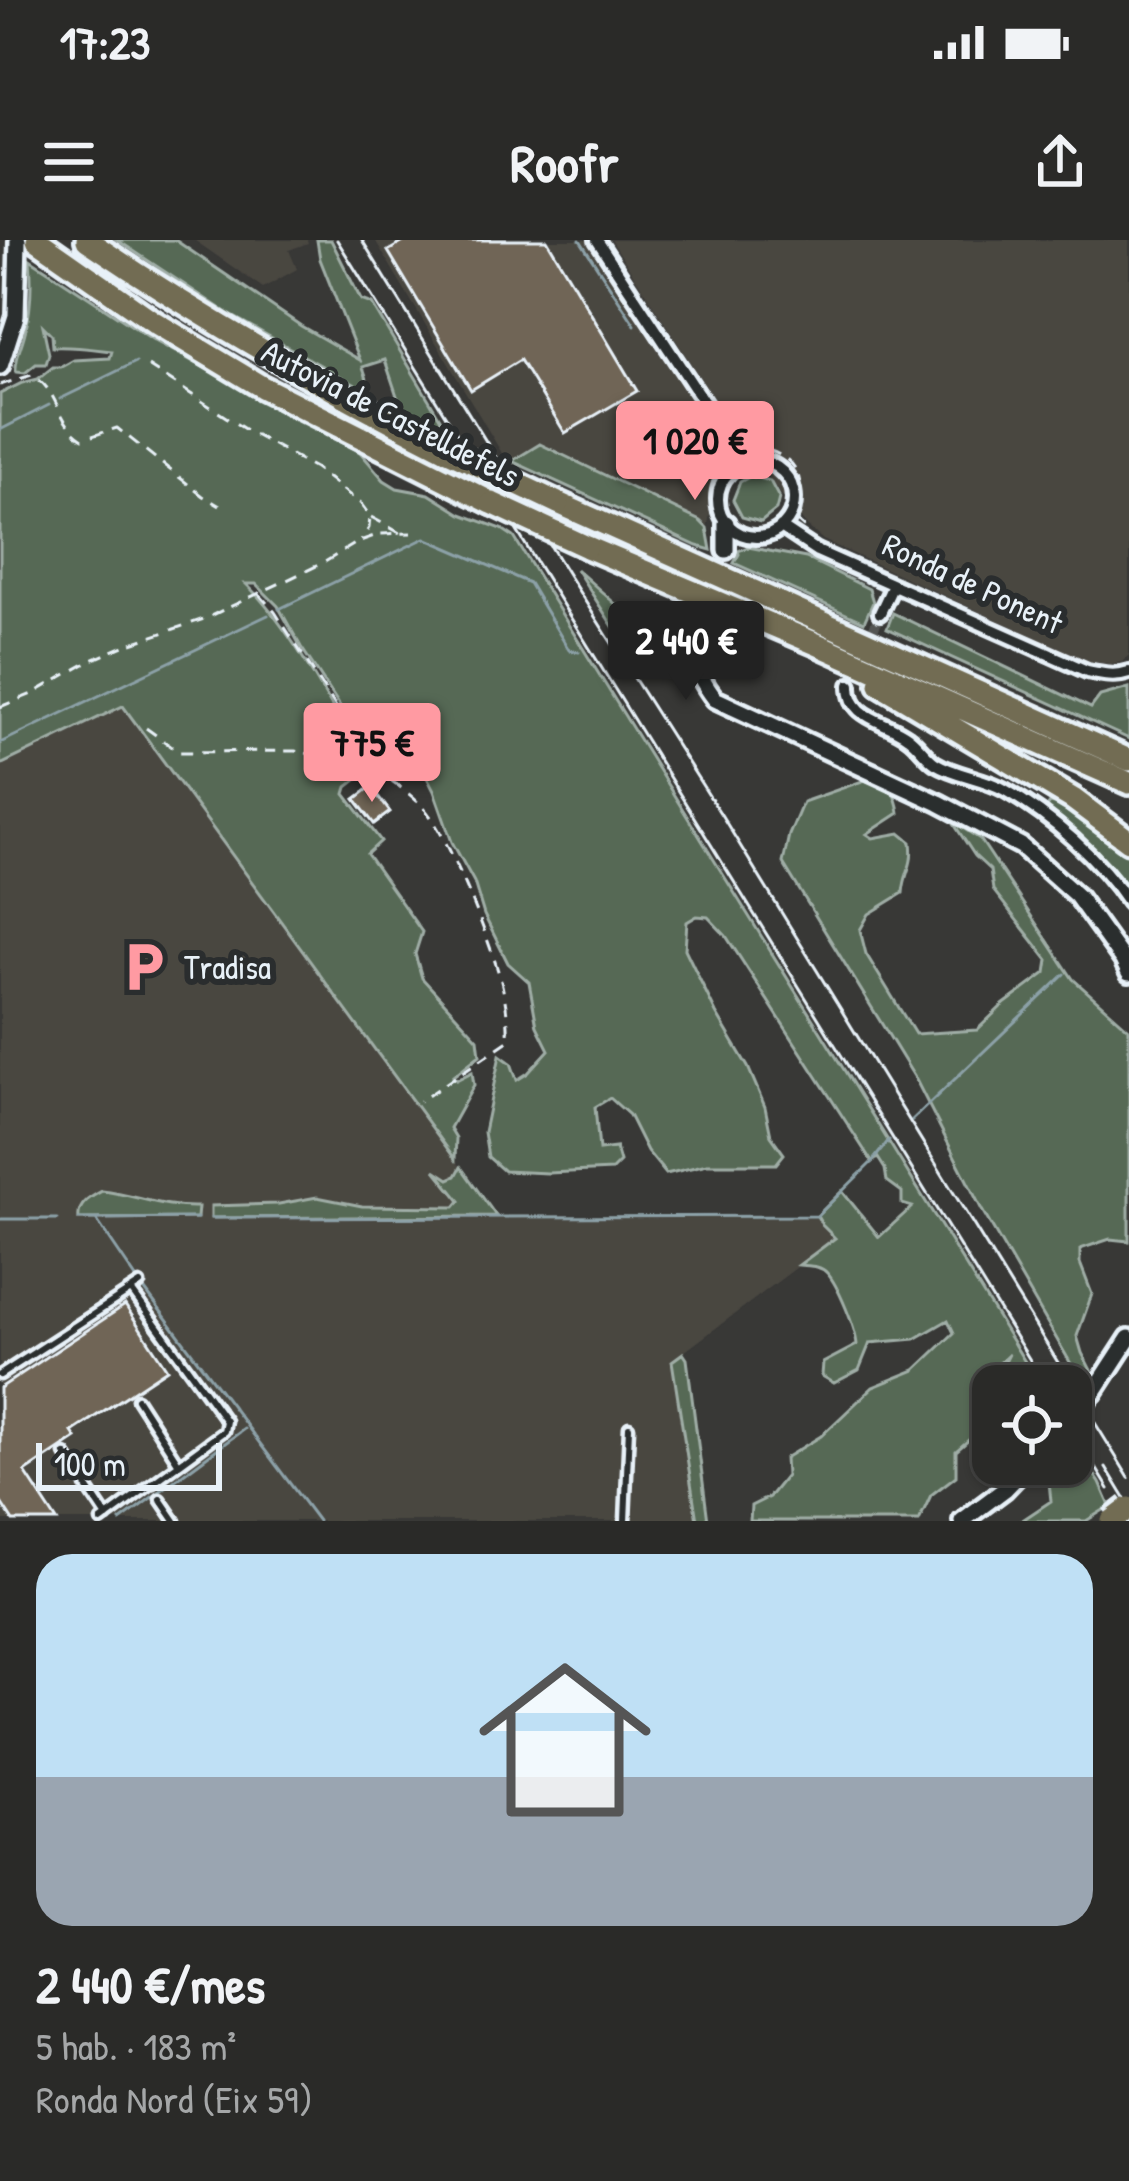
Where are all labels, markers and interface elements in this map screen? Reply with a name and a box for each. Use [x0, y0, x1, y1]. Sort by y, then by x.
text: 17:23 [60, 12, 150, 73]
text: Roofr [510, 126, 619, 199]
icon: menu [36, 129, 102, 195]
icon: share [1027, 129, 1093, 195]
street label: Autovia de Castelldefels [255, 329, 527, 497]
pin: 1 020 € [584, 401, 806, 503]
text: 1 020 € [643, 413, 747, 466]
street label: Ronda de Ponent [876, 522, 1071, 644]
pin: 2 440 € [575, 601, 797, 703]
text: 2 440 € [635, 613, 737, 666]
pin: 775 € [288, 703, 456, 805]
text: 775 € [331, 715, 413, 768]
parking icon: Tradisa [115, 938, 173, 996]
place label: Tradisa [184, 945, 271, 989]
map controls [972, 1365, 1092, 1485]
button: locate [972, 1365, 1092, 1485]
scale bar [36, 1437, 222, 1490]
text: 100 m [54, 1442, 126, 1486]
icon: home [457, 1632, 673, 1848]
text: 2 440 €/mes [36, 1950, 265, 2019]
text: 5 hab. · 183 m² [36, 2019, 236, 2072]
text: Ronda Nord (Eix 59) [36, 2072, 313, 2125]

